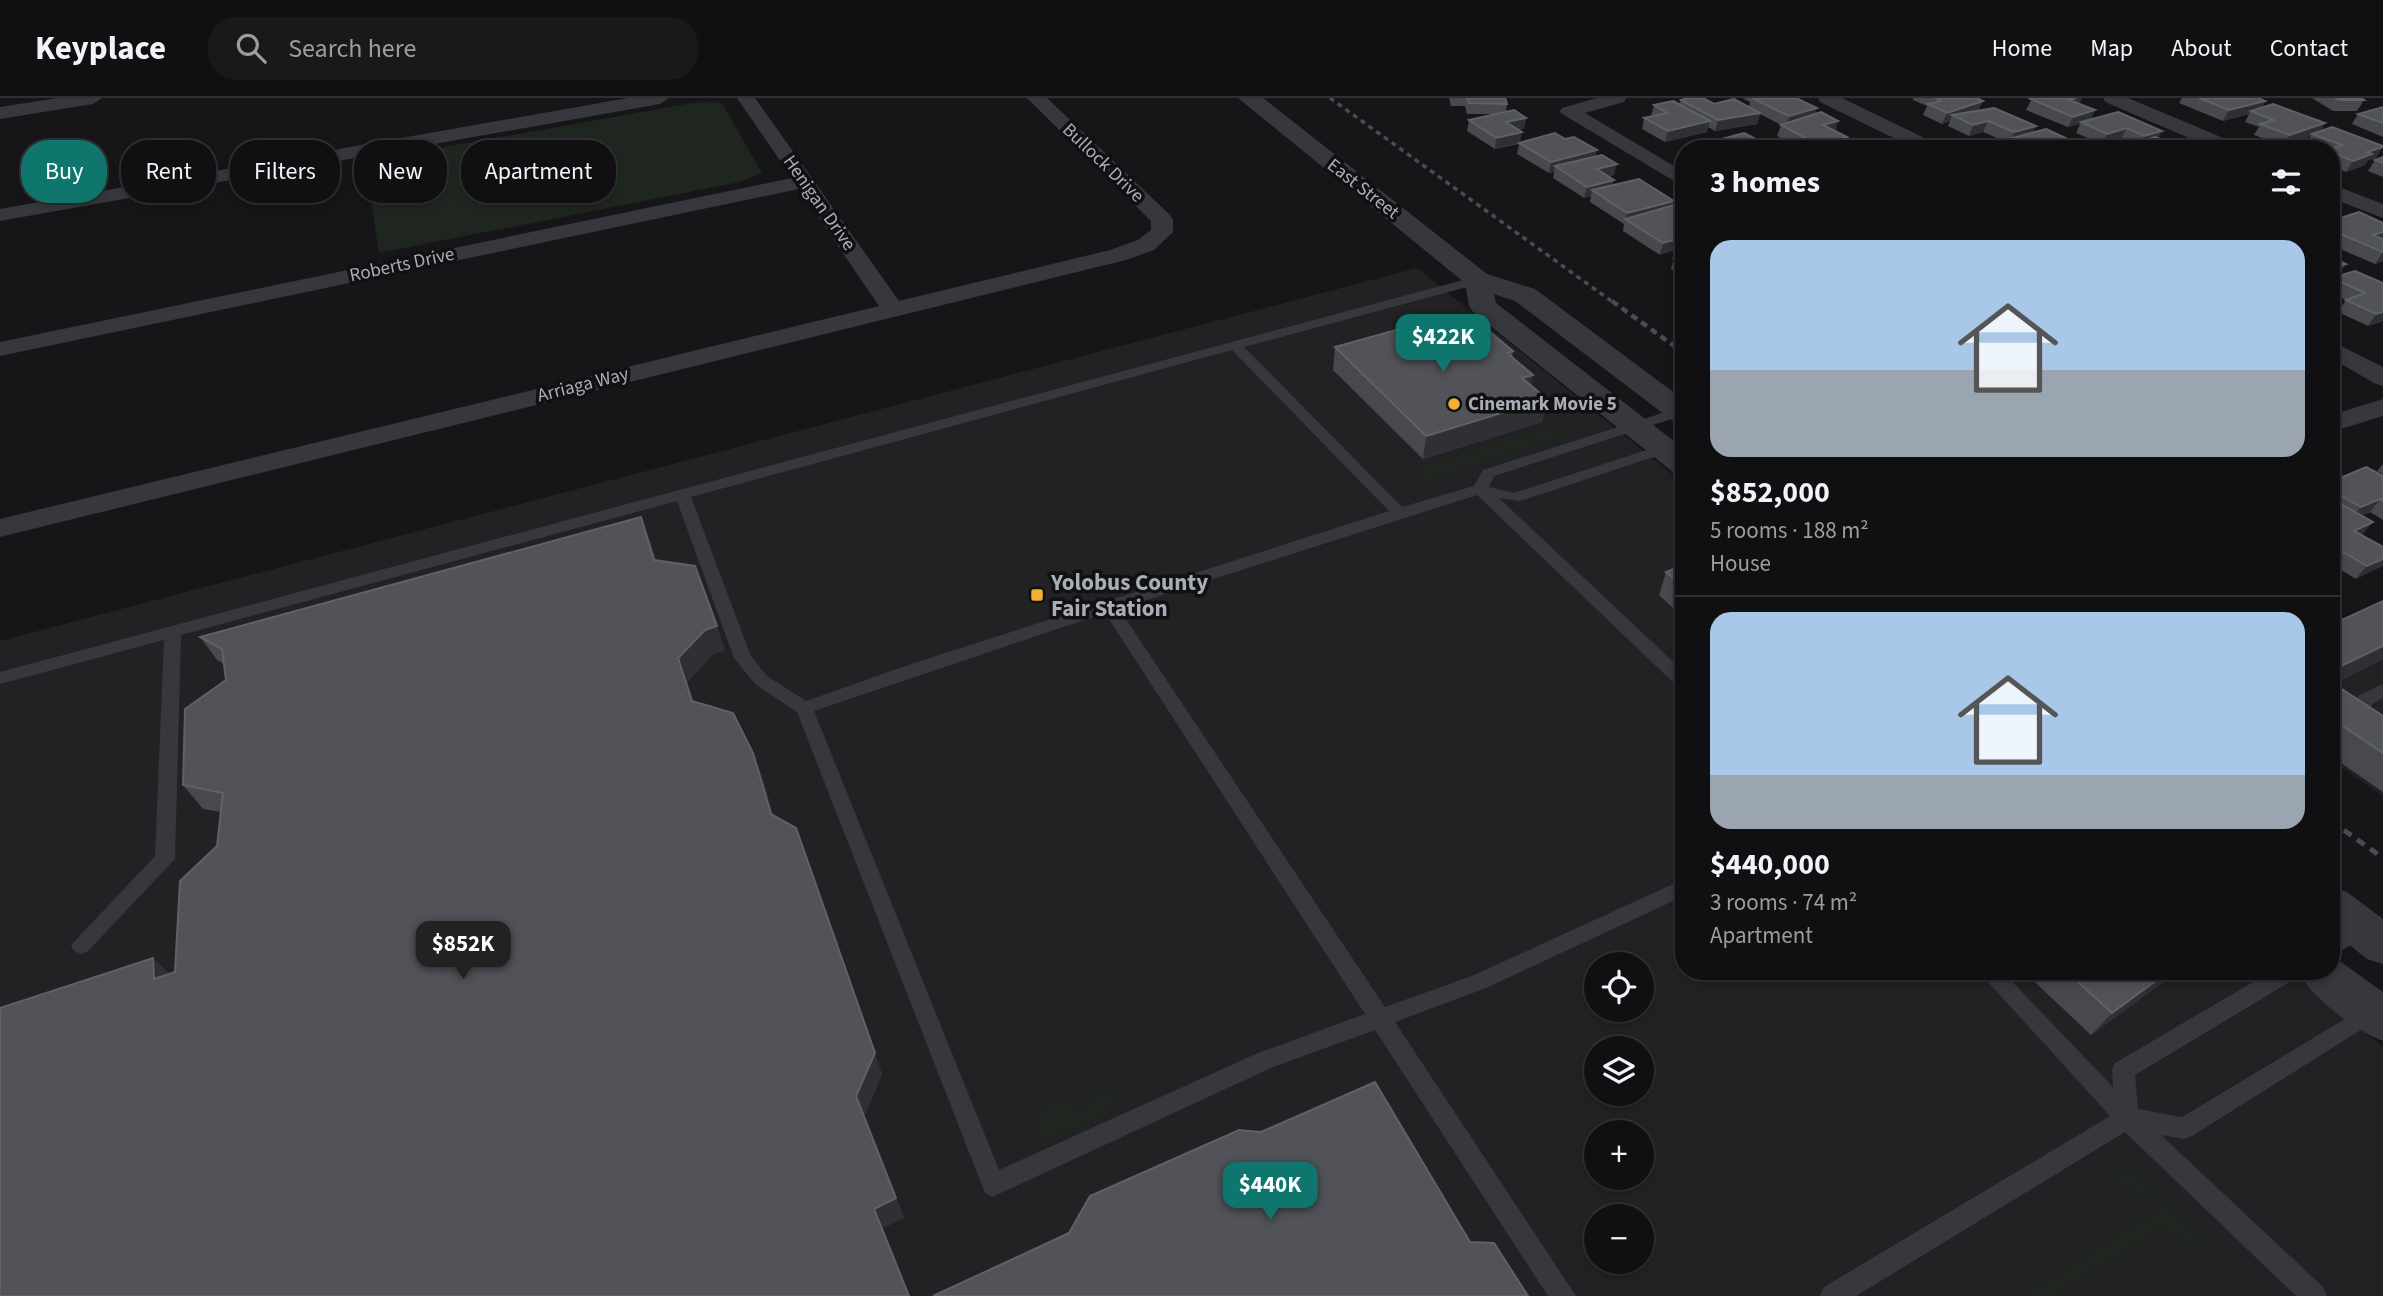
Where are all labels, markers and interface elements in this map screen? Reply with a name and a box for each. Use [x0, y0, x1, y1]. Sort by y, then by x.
search box [208, 17, 698, 80]
text: Keyplace [35, 25, 166, 72]
icon: search [232, 29, 270, 67]
text: Search here [288, 30, 416, 67]
text: Home [1992, 31, 2052, 66]
text: Map [2090, 31, 2133, 66]
text: About [2171, 31, 2232, 66]
text: Contact [2270, 31, 2348, 66]
street label: Bullock Drive [1056, 117, 1150, 209]
chip: Buy [21, 140, 107, 203]
chip: Rent [121, 140, 216, 203]
chip: Filters [230, 140, 340, 203]
chip: New [354, 140, 447, 203]
chip: Apartment [461, 140, 616, 203]
street label: Henigan Drive [776, 150, 862, 256]
street label: East Street [1321, 152, 1405, 226]
text: 3 homes [1710, 161, 1820, 204]
icon: filters [2267, 163, 2305, 201]
street label: Roberts Drive [347, 241, 457, 289]
icon: home [1945, 285, 2071, 411]
pin: $422K [1394, 314, 1492, 374]
text: $422K [1412, 320, 1474, 353]
street label: Arriaga Way [534, 361, 632, 409]
place label: Cinemark Movie 5 [1468, 391, 1617, 418]
marker: Cinemark Movie 5 [1446, 396, 1462, 412]
text: $852,000 [1710, 471, 1830, 514]
text: 5 rooms · 188 m² [1710, 514, 1869, 547]
text: House [1710, 547, 1771, 580]
place label: Yolobus County Fair Station [1050, 566, 1208, 625]
marker: Yolobus County Fair Station [1029, 587, 1045, 603]
icon: home [1945, 657, 2071, 783]
text: $440,000 [1710, 843, 1830, 886]
text: 3 rooms · 74 m² [1710, 886, 1857, 919]
text: Apartment [1710, 919, 1813, 952]
pin: $852K [414, 922, 512, 981]
text: $852K [432, 927, 494, 960]
map controls [1584, 952, 1654, 1274]
button: locate [1584, 952, 1654, 1022]
button: layers [1584, 1036, 1654, 1106]
button: + [1584, 1120, 1654, 1190]
pin: $440K [1221, 1162, 1319, 1222]
text: $440K [1239, 1168, 1301, 1201]
button: − [1584, 1204, 1654, 1274]

